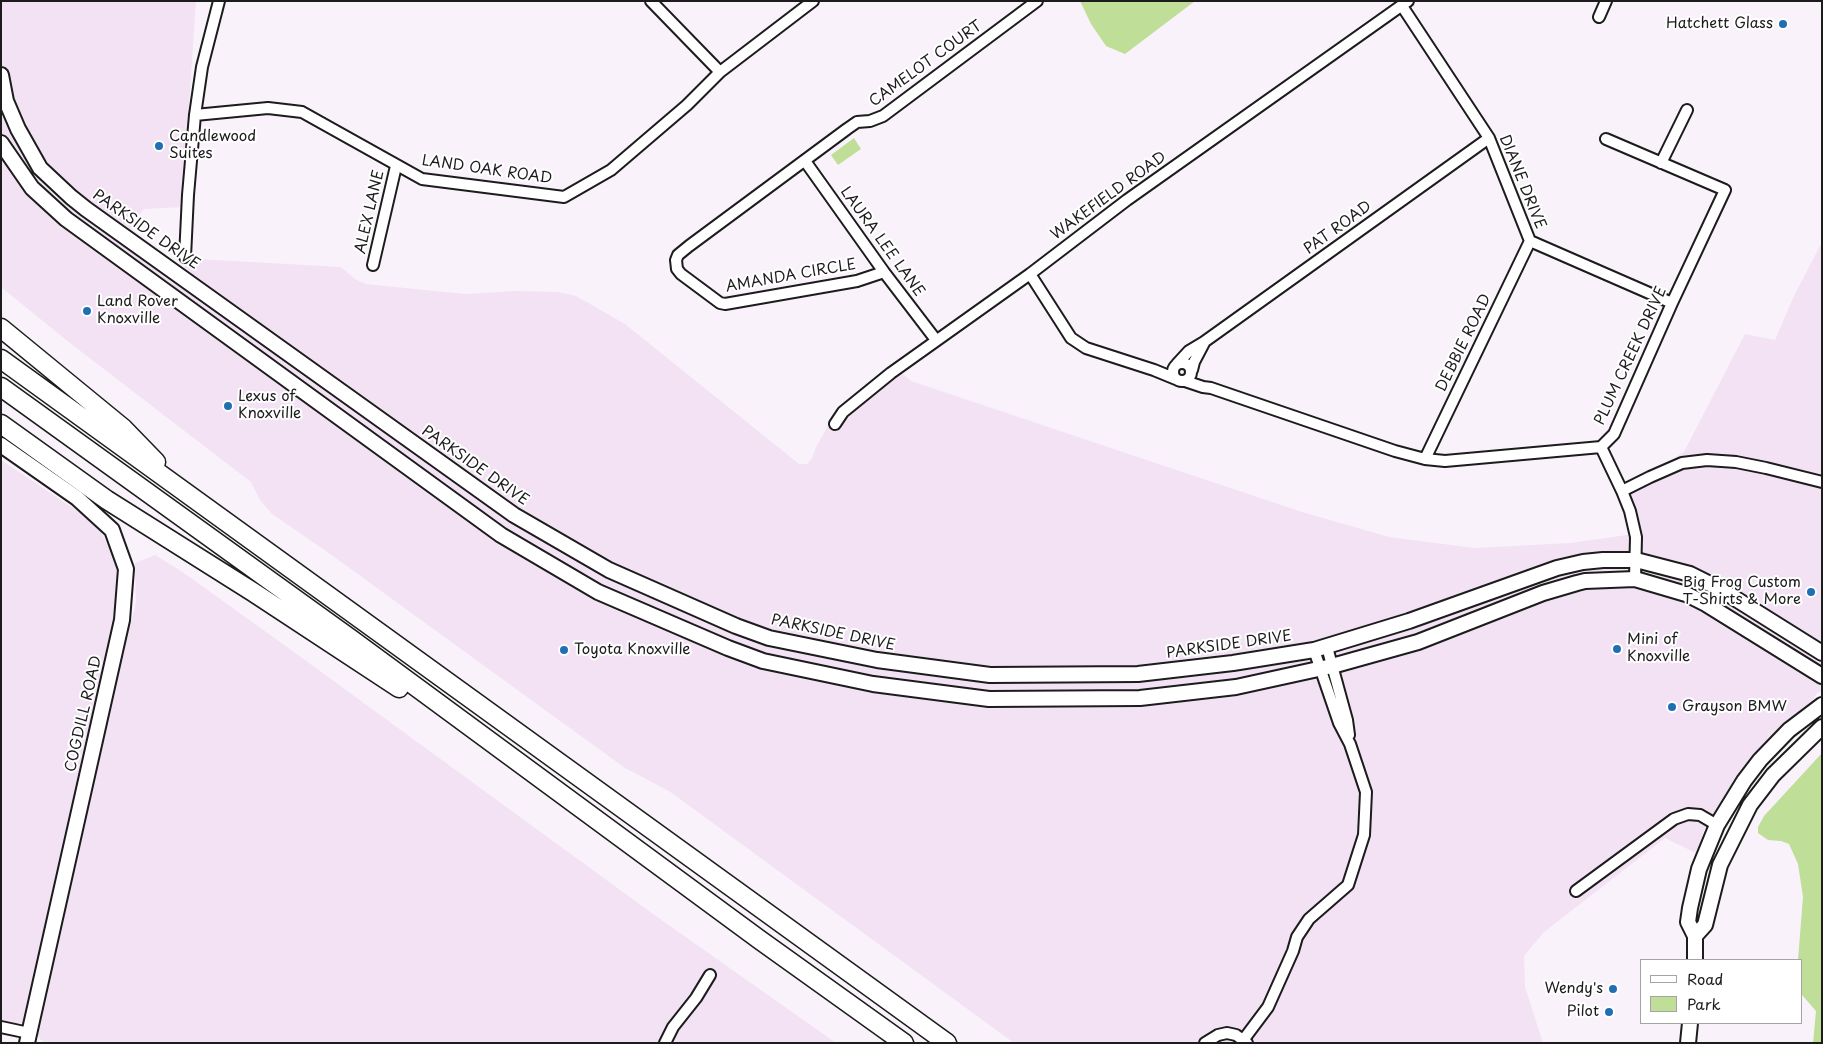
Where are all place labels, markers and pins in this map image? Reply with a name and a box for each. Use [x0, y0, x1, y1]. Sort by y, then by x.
place label: Hatchett Glass [1666, 15, 1773, 33]
marker: Hatchett Glass [1777, 18, 1789, 30]
place label: Candlewood Suites [169, 128, 256, 163]
marker: Candlewood Suites [153, 140, 165, 152]
place label: Land Rover Knoxville [97, 293, 178, 328]
marker: Land Rover Knoxville [81, 305, 93, 317]
place label: Lexus of Knoxville [238, 388, 301, 423]
marker: Lexus of Knoxville [222, 400, 234, 412]
place label: Big Frog Custom T-Shirts & More [1683, 574, 1801, 609]
marker: Big Frog Custom T-Shirts & More [1805, 586, 1817, 598]
place label: Mini of Knoxville [1627, 631, 1690, 666]
place label: Toyota Knoxville [574, 641, 691, 659]
marker: Mini of Knoxville [1611, 643, 1623, 655]
marker: Toyota Knoxville [558, 644, 570, 656]
place label: Grayson BMW [1682, 698, 1787, 716]
marker: Grayson BMW [1666, 701, 1678, 713]
place label: Wendy's [1545, 980, 1603, 998]
marker: Wendy's [1607, 983, 1619, 995]
place label: Pilot [1567, 1003, 1599, 1021]
marker: Pilot [1603, 1006, 1615, 1018]

